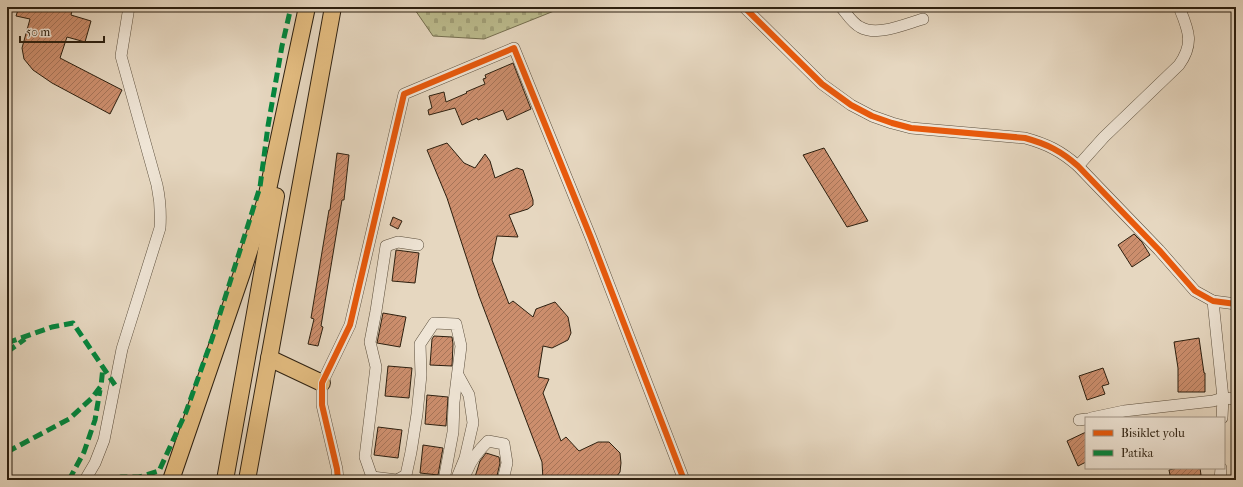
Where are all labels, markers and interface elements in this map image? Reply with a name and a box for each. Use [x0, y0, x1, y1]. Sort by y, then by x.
scale bar [20, 18, 104, 44]
text: 50 m [26, 25, 50, 39]
legend [1085, 417, 1225, 469]
text: Bisiklet yolu [1121, 426, 1185, 440]
text: Patika [1121, 446, 1154, 460]

